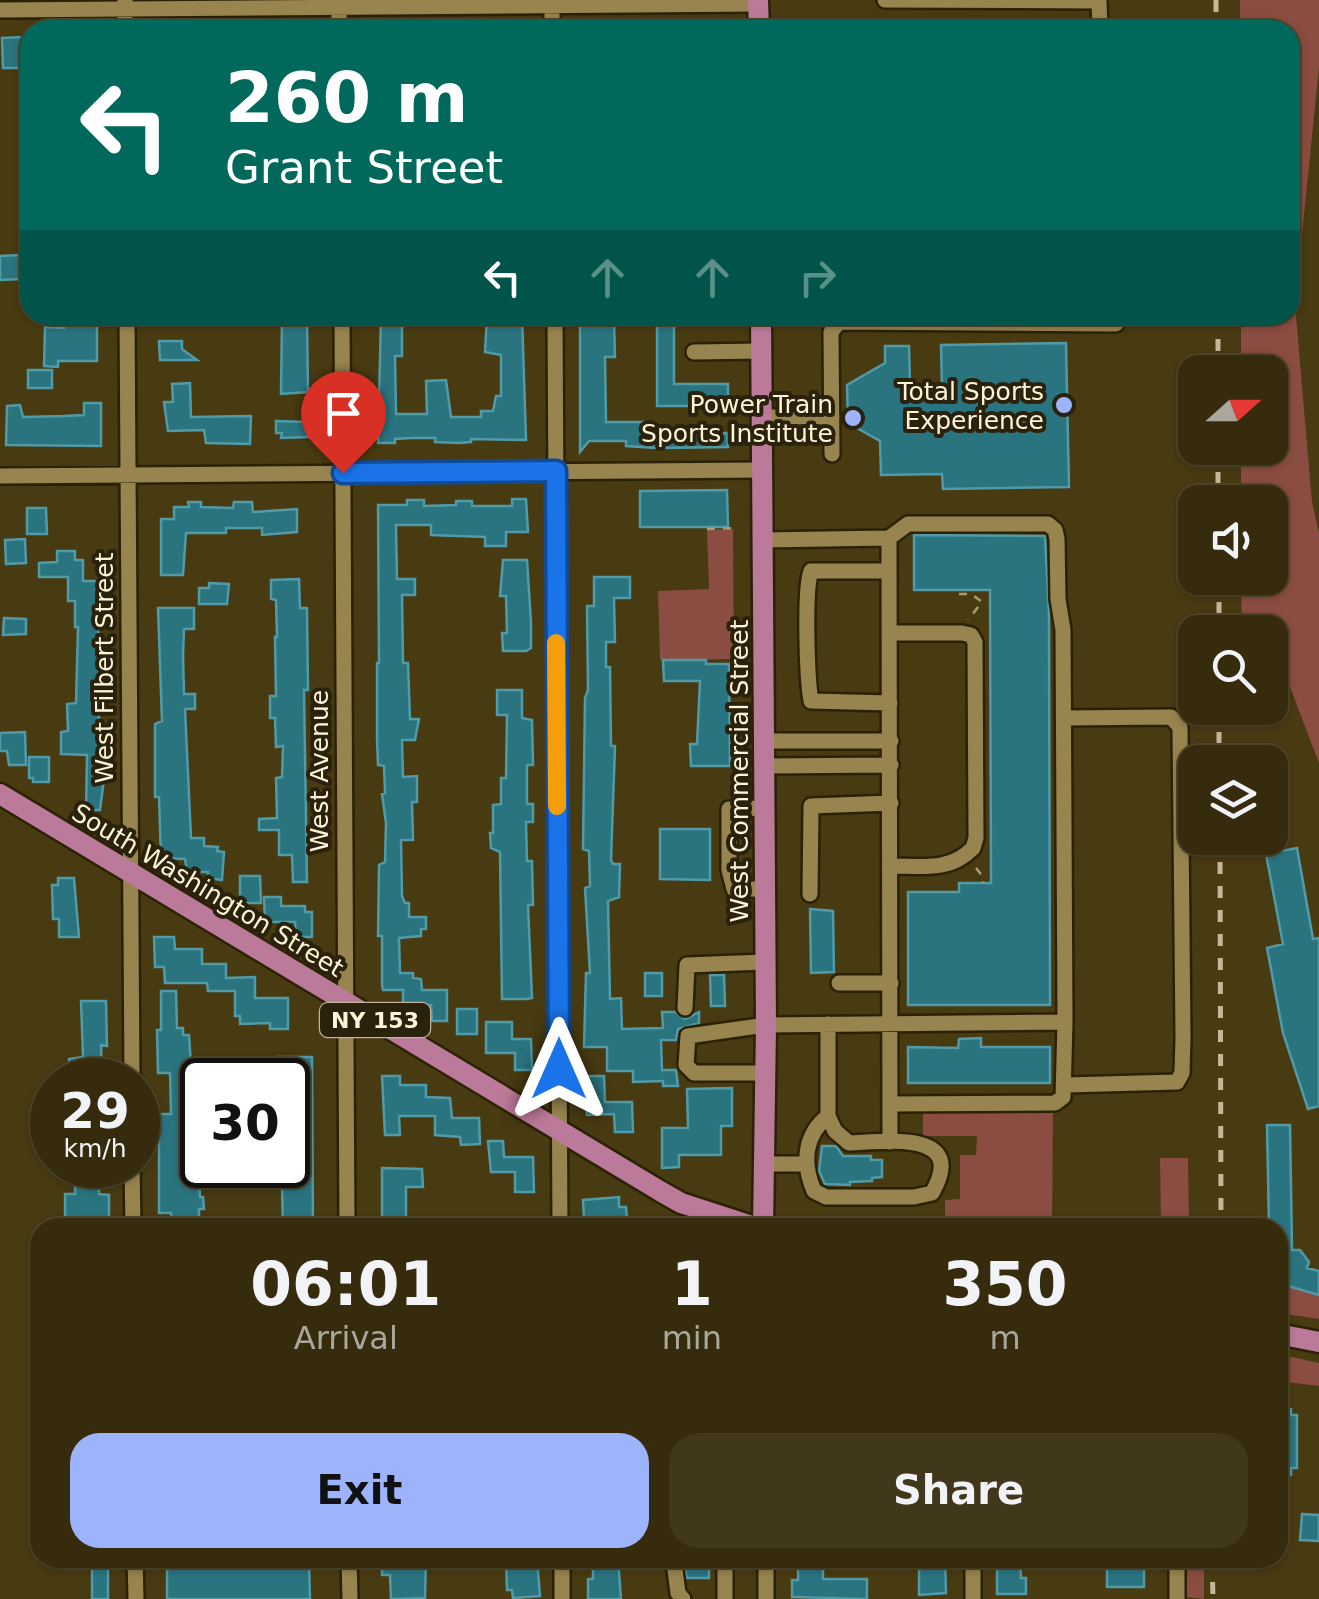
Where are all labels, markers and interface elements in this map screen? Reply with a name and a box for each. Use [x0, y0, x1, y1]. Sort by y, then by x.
text: 260 m [225, 57, 468, 139]
icon: left [60, 60, 190, 190]
text: Grant Street [225, 141, 503, 194]
icon: left [475, 250, 530, 305]
icon: ahead [580, 250, 635, 305]
icon: ahead [685, 250, 740, 305]
icon: right [790, 250, 845, 305]
north arrow [1178, 355, 1288, 465]
map controls [1178, 355, 1288, 855]
pin [301, 371, 386, 474]
place label: Total Sports Experience [897, 377, 1044, 435]
icon: arrive [316, 386, 371, 441]
place label: Power Train Sports Institute [641, 390, 833, 448]
marker: Total Sports Experience [1053, 394, 1075, 416]
marker: Power Train Sports Institute [842, 407, 864, 429]
button: sound [1178, 485, 1288, 595]
street label: West Filbert Street [90, 552, 119, 784]
button: search [1178, 615, 1288, 725]
street label: West Commercial Street [725, 619, 754, 922]
street label: West Avenue [305, 690, 334, 852]
button: layers [1178, 745, 1288, 855]
street label: South Washington Street [67, 798, 349, 983]
road number: NY 153 [320, 1003, 430, 1037]
position arrow [507, 1017, 611, 1121]
speed limit sign: 30 [180, 1058, 310, 1188]
text: 29 [60, 1082, 130, 1140]
text: km/h [63, 1134, 127, 1163]
text: 06:01 [250, 1249, 441, 1319]
text: 1 [671, 1249, 713, 1319]
text: 350 [942, 1249, 1068, 1319]
text: Arrival [294, 1319, 398, 1357]
text: min [662, 1319, 722, 1357]
text: m [989, 1319, 1021, 1357]
button: Exit [70, 1433, 649, 1548]
button: Share [669, 1433, 1248, 1548]

